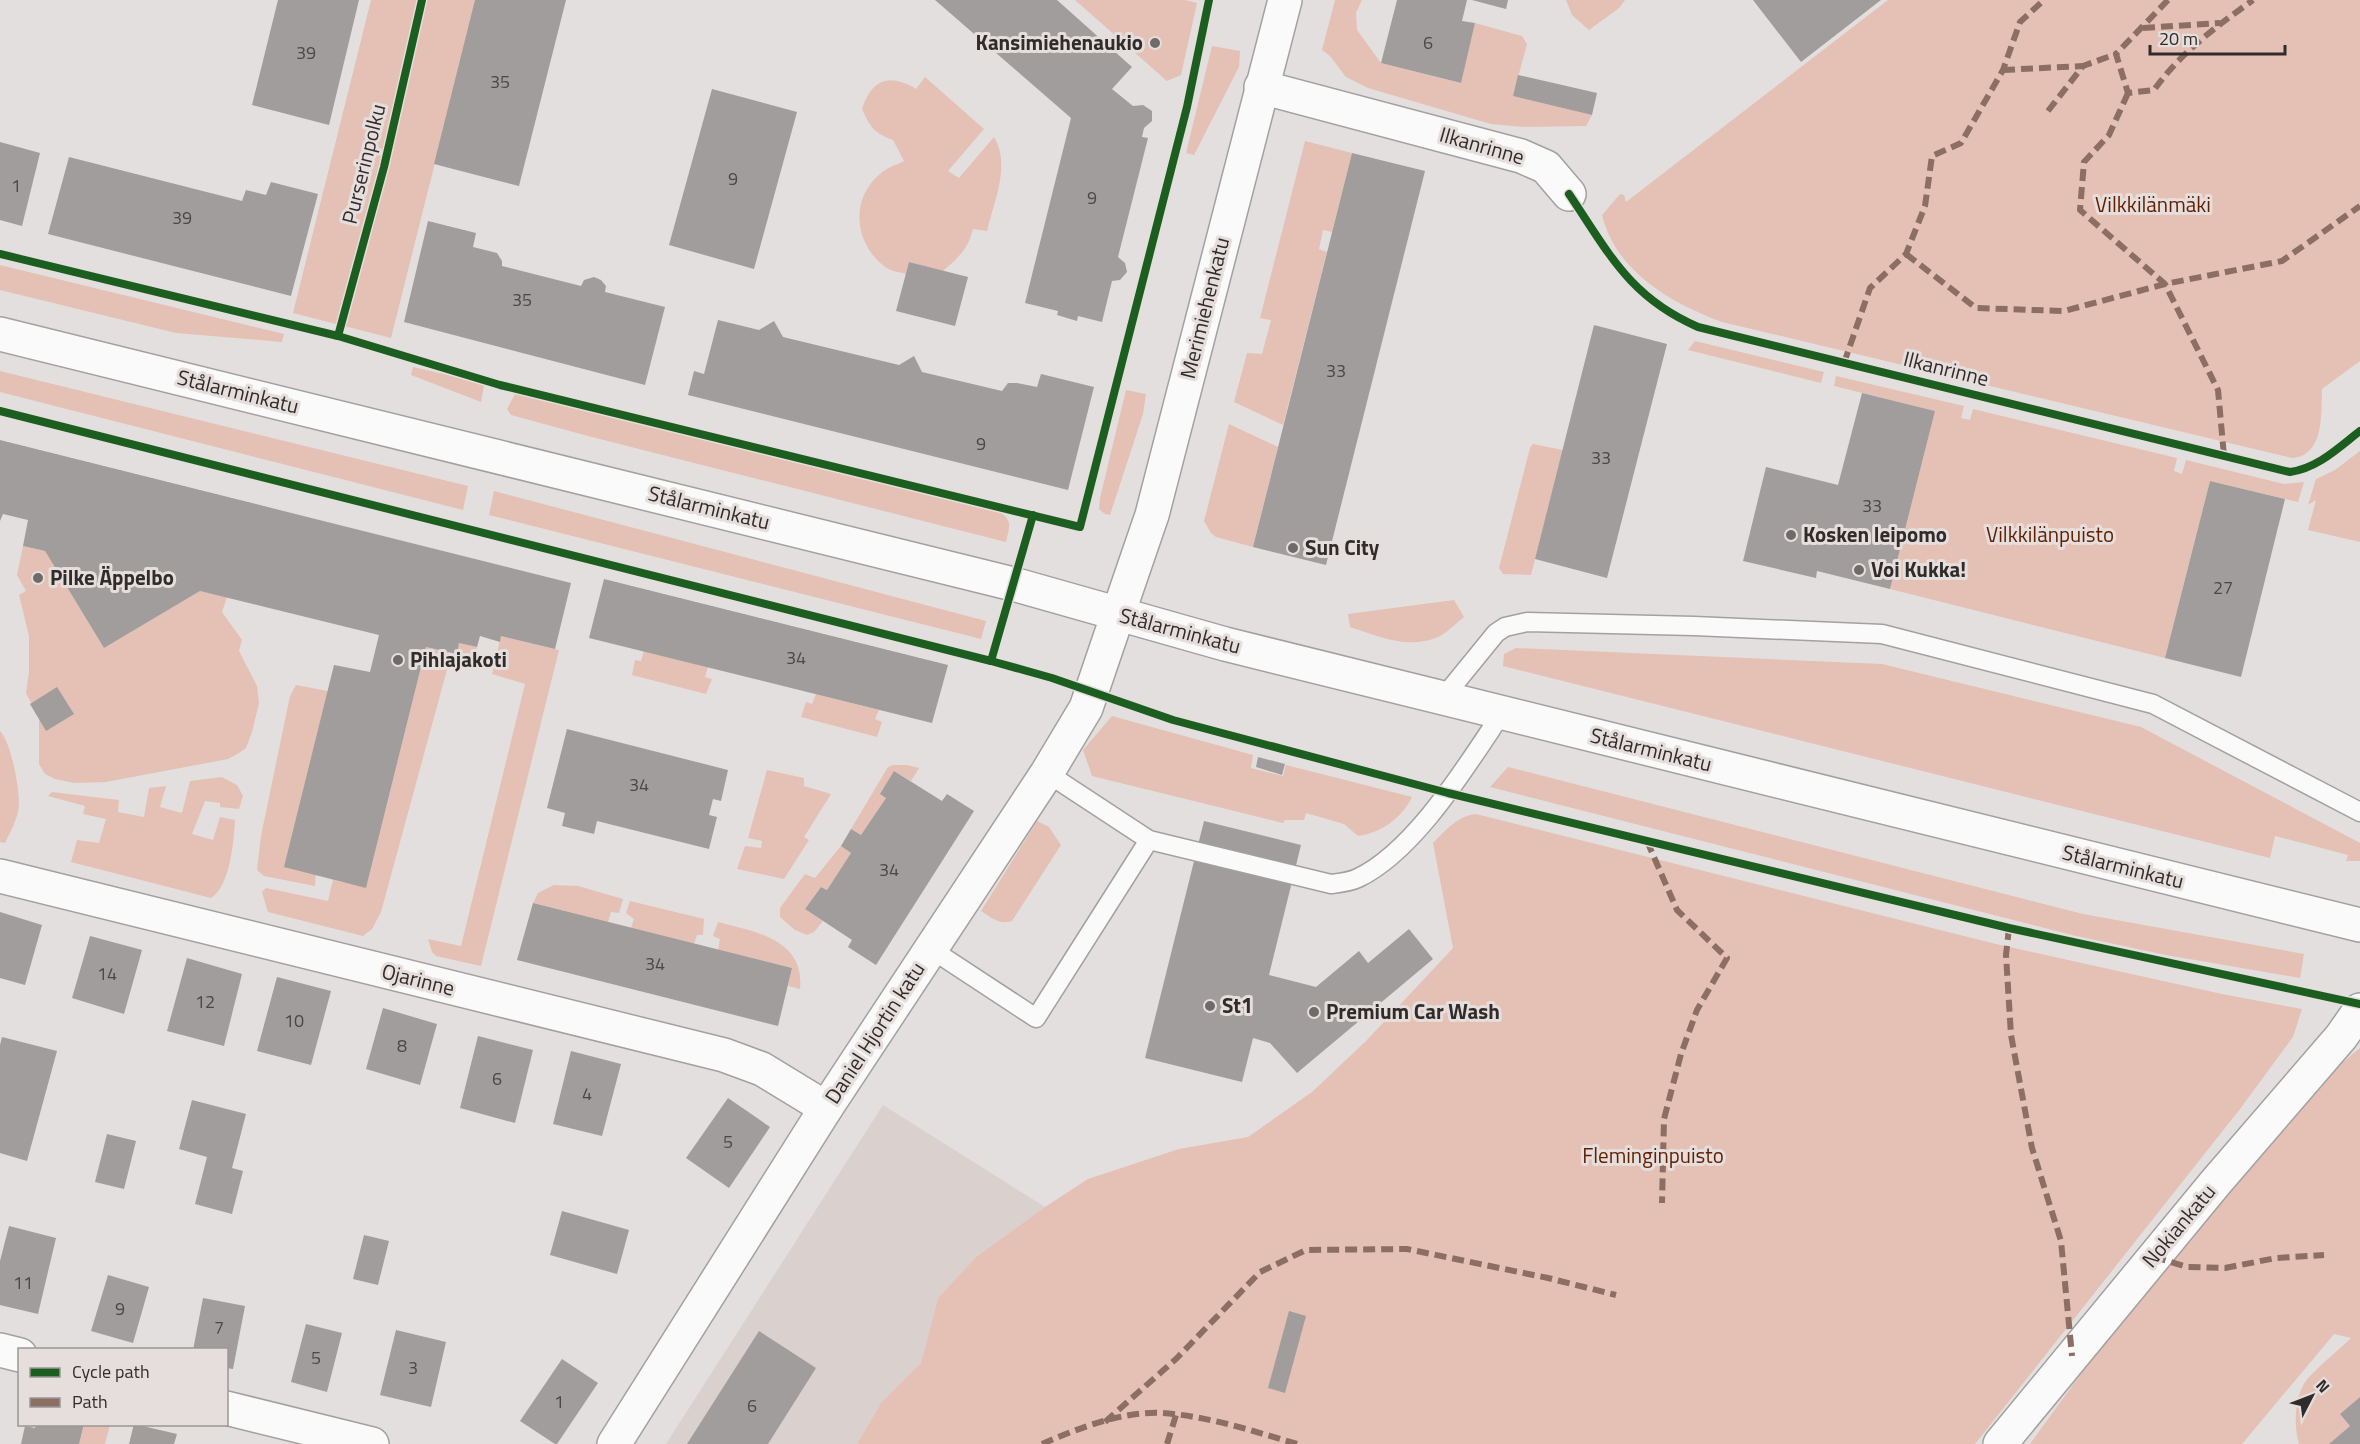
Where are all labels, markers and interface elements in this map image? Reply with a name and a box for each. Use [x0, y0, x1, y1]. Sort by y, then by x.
scale bar [2150, 18, 2285, 56]
text: 20 m [2159, 25, 2198, 52]
place label: Kansimiehenaukio [976, 26, 1143, 58]
house number: 6 [1423, 29, 1433, 56]
marker: Kansimiehenaukio [1148, 36, 1162, 50]
house number: 39 [296, 39, 316, 66]
house number: 35 [490, 68, 510, 95]
street label: Purserinpolku [333, 100, 393, 227]
street label: Ilkanrinne [1436, 118, 1528, 172]
house number: 9 [728, 165, 738, 192]
house number: 1 [11, 172, 21, 199]
house number: 9 [1087, 184, 1097, 211]
park label: Vilkkilänmäki [2095, 188, 2211, 220]
house number: 39 [172, 204, 192, 231]
street label: Merimiehenkatu [1171, 234, 1237, 382]
house number: 35 [512, 286, 532, 313]
street label: Ilkanrinne [1900, 342, 1992, 394]
house number: 33 [1326, 357, 1346, 384]
street label: Stålarminkatu [174, 360, 302, 422]
house number: 9 [976, 430, 986, 457]
house number: 33 [1591, 444, 1611, 471]
street label: Stålarminkatu [645, 476, 773, 538]
house number: 33 [1862, 492, 1882, 519]
place label: Kosken leipomo [1803, 518, 1947, 550]
park label: Vilkkilänpuisto [1986, 518, 2114, 550]
marker: Kosken leipomo [1784, 528, 1798, 542]
place label: Sun City [1305, 531, 1380, 563]
marker: Sun City [1286, 541, 1300, 555]
place label: Voi Kukka! [1871, 553, 1966, 585]
place label: Pilke Äppelbo [50, 561, 174, 593]
marker: Voi Kukka! [1852, 563, 1866, 577]
marker: Pilke Äppelbo [31, 571, 45, 585]
house number: 27 [2213, 574, 2233, 601]
street label: Stålarminkatu [1116, 599, 1244, 662]
place label: Pihlajakoti [410, 643, 507, 675]
house number: 34 [786, 644, 806, 671]
marker: Pihlajakoti [391, 653, 405, 667]
street label: Stålarminkatu [1587, 718, 1715, 780]
house number: 34 [629, 771, 649, 798]
street label: Stålarminkatu [2059, 835, 2187, 897]
house number: 34 [879, 856, 899, 883]
house number: 34 [645, 950, 665, 977]
street label: Ojarinne [378, 955, 458, 1004]
street label: Daniel Hjortin katu [816, 955, 932, 1110]
house number: 14 [97, 960, 117, 987]
house number: 12 [195, 988, 215, 1015]
place label: St1 [1222, 989, 1253, 1021]
place label: Premium Car Wash [1326, 995, 1500, 1027]
marker: St1 [1203, 999, 1217, 1013]
marker: Premium Car Wash [1307, 1005, 1321, 1019]
house number: 10 [284, 1007, 304, 1034]
house number: 8 [397, 1032, 407, 1059]
house number: 6 [492, 1065, 502, 1092]
house number: 4 [582, 1080, 592, 1107]
house number: 5 [723, 1128, 733, 1155]
park label: Fleminginpuisto [1582, 1139, 1724, 1171]
street label: Nokiankatu [2134, 1177, 2223, 1274]
house number: 11 [13, 1269, 33, 1296]
house number: 9 [115, 1295, 125, 1322]
house number: 7 [214, 1314, 224, 1341]
house number: 5 [311, 1344, 321, 1371]
legend [18, 1348, 228, 1426]
house number: 3 [408, 1354, 418, 1381]
text: Cycle path [72, 1358, 150, 1385]
north arrow [2282, 1366, 2342, 1426]
text: N [2311, 1374, 2336, 1398]
text: Path [72, 1388, 108, 1415]
house number: 1 [554, 1388, 564, 1415]
house number: 6 [747, 1392, 757, 1419]

